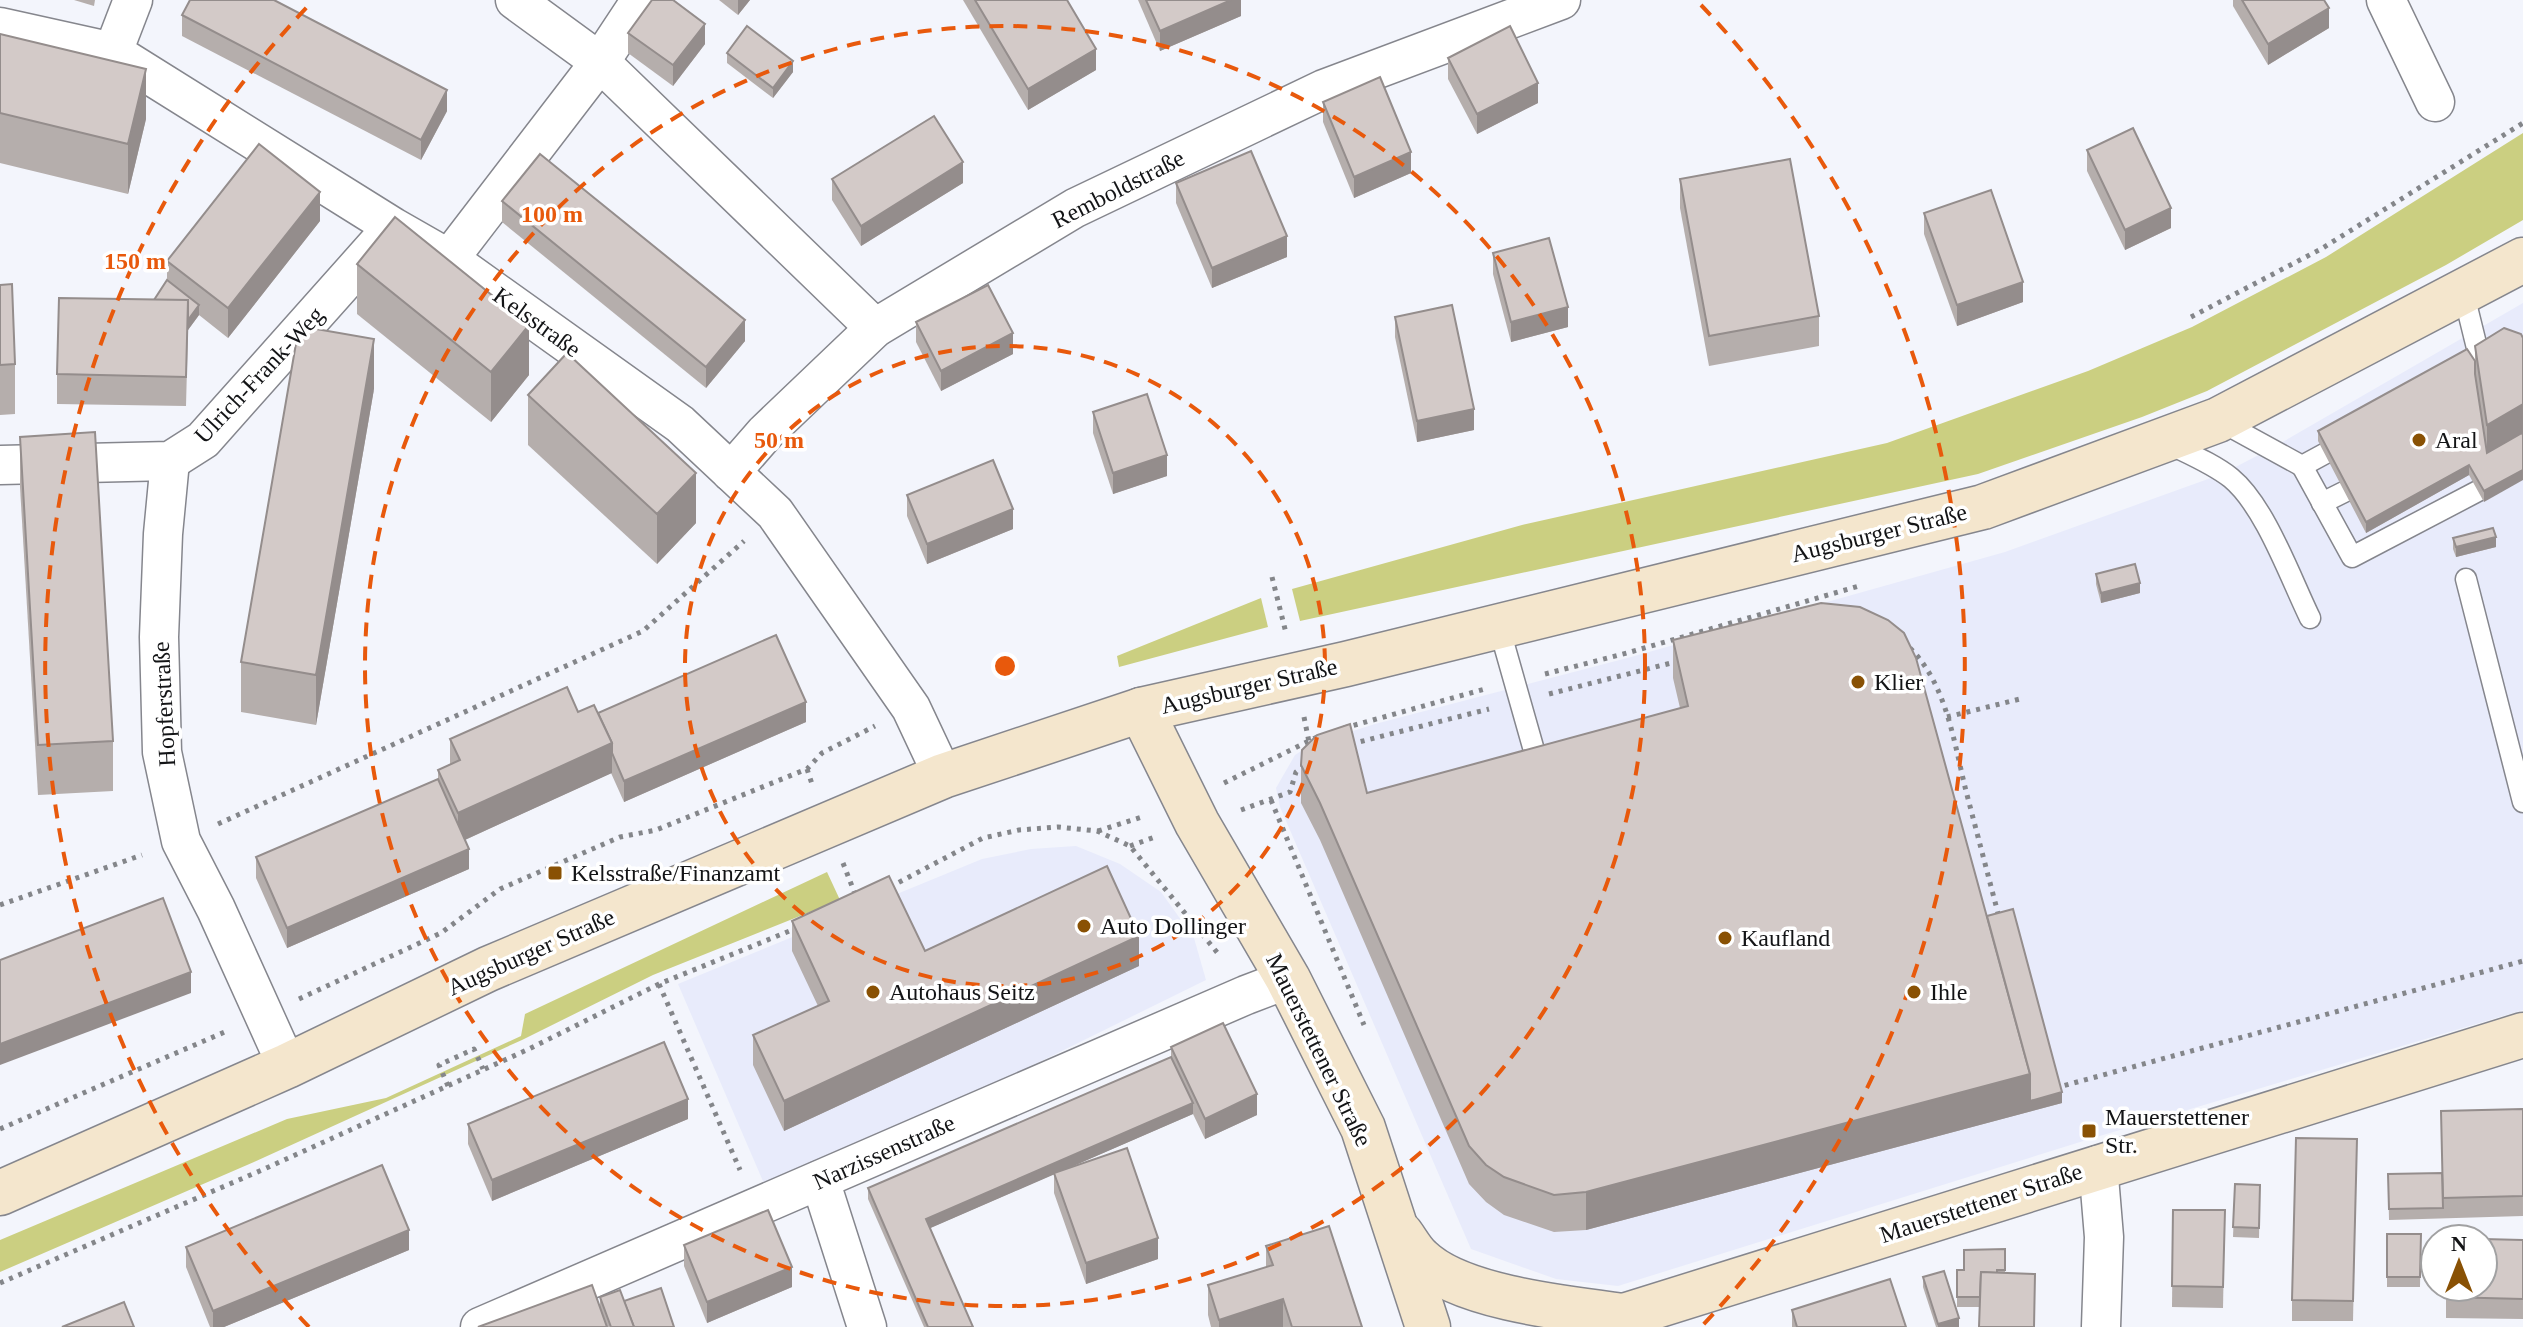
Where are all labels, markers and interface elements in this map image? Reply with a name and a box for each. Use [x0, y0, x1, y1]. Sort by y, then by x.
street label: Remboldstraße [1047, 144, 1189, 234]
text: 100 m [521, 201, 583, 227]
text: 150 m [104, 248, 166, 274]
street label: Kelsstraße [488, 282, 586, 362]
street label: Ulrich-Frank-Weg [189, 302, 329, 448]
text: 50 m [754, 427, 804, 453]
place label: Aral [2435, 427, 2478, 453]
marker: Aral [2410, 431, 2428, 449]
street label: Augsburger Straße [1788, 499, 1970, 567]
street label: Hopferstraße [148, 641, 180, 767]
centre of rings [991, 652, 1019, 680]
street label: Augsburger Straße [1158, 653, 1340, 719]
place label: Klier [1874, 669, 1923, 695]
marker: Klier [1849, 673, 1867, 691]
place label: Kelsstraße/Finanzamt [571, 860, 781, 886]
marker: Kelsstraße/Finanzamt [546, 864, 564, 882]
street label: Augsburger Straße [443, 903, 619, 1001]
place label: Auto Dollinger [1100, 913, 1246, 939]
marker: Auto Dollinger [1075, 917, 1093, 935]
place label: Kaufland [1741, 925, 1830, 951]
marker: Kaufland [1716, 929, 1734, 947]
street label: Mauerstettener Straße [1261, 949, 1377, 1151]
place label: Autohaus Seitz [889, 979, 1035, 1005]
place label: Ihle [1930, 979, 1967, 1005]
marker: Autohaus Seitz [864, 983, 882, 1001]
marker: Ihle [1905, 983, 1923, 1001]
place label: Mauerstettener Str. [2105, 1104, 2249, 1158]
street label: Narzissenstraße [809, 1109, 959, 1195]
marker: Mauerstettener Str. [2080, 1122, 2098, 1140]
street label: Mauerstettener Straße [1877, 1158, 2085, 1248]
north arrow [2419, 1223, 2499, 1303]
text: N [2451, 1231, 2467, 1256]

